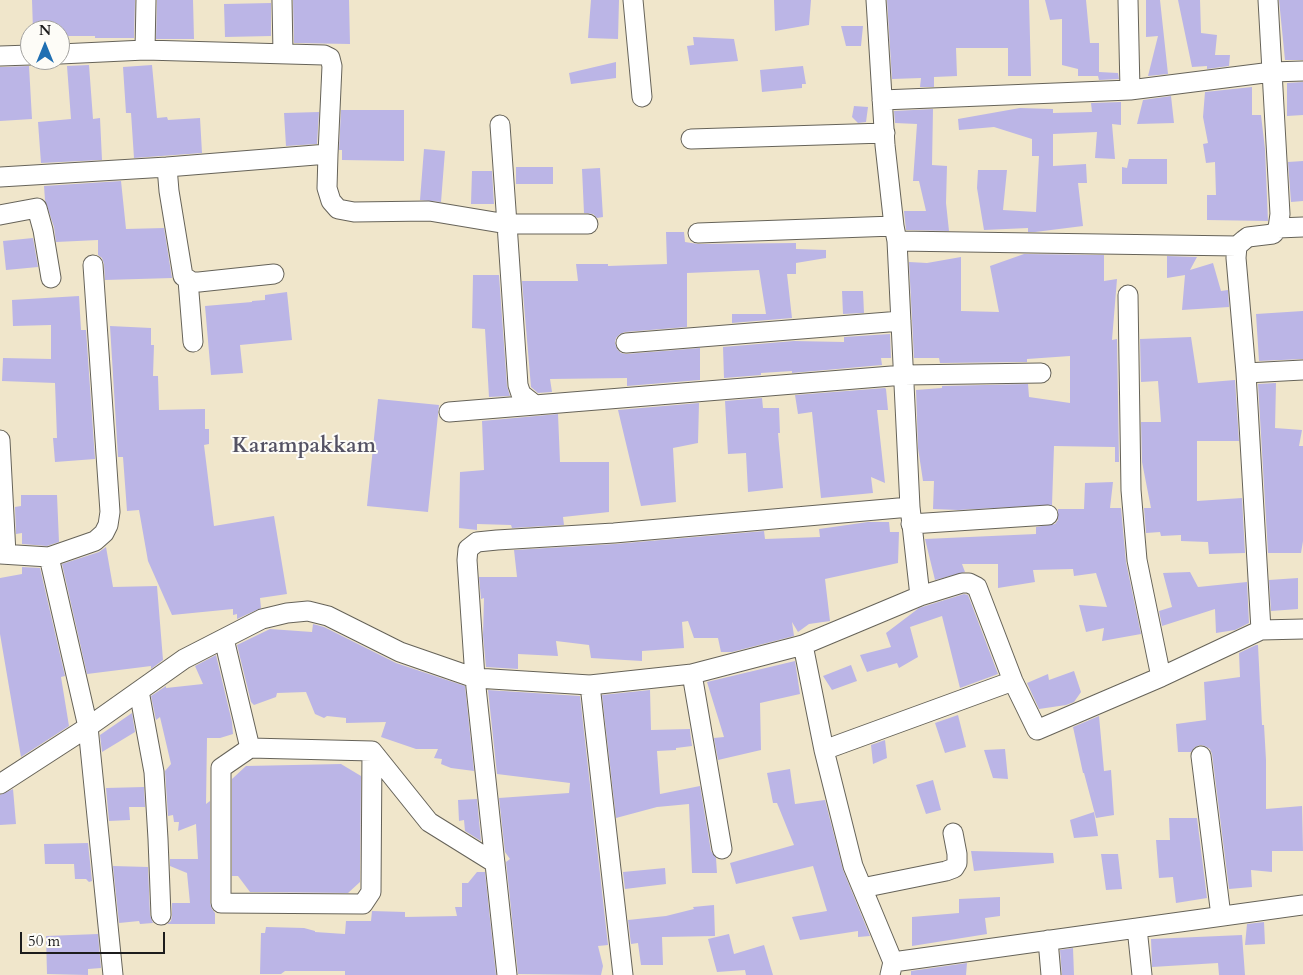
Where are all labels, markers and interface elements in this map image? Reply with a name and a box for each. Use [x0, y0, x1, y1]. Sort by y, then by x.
north arrow [20, 20, 70, 70]
text: N [39, 21, 51, 40]
district label: Karampakkam [232, 434, 376, 460]
scale bar [22, 922, 168, 954]
text: 50 m [28, 931, 60, 951]

